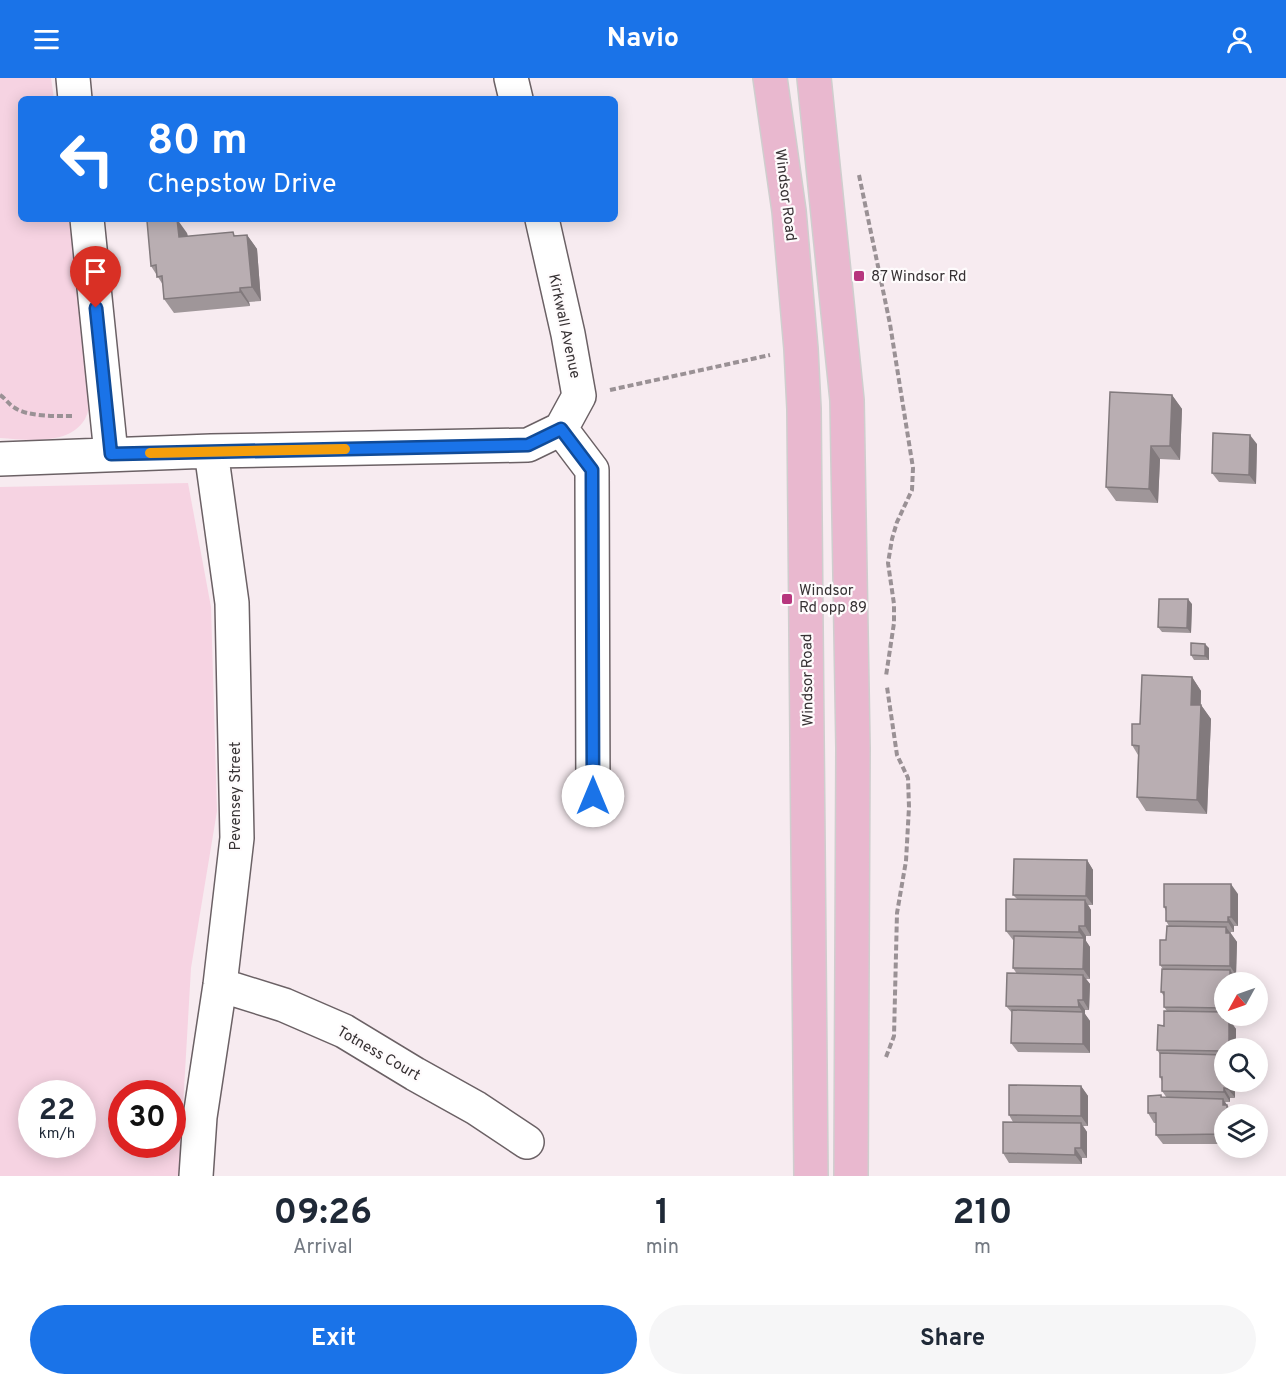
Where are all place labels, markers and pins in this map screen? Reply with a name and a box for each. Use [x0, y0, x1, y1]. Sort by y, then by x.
pin [70, 246, 121, 308]
place label: 87 Windsor Rd [871, 268, 967, 287]
marker: 87 Windsor Rd [852, 269, 866, 283]
place label: Windsor Rd opp 89 [799, 582, 867, 618]
marker: Windsor Rd opp 89 [780, 592, 794, 606]

